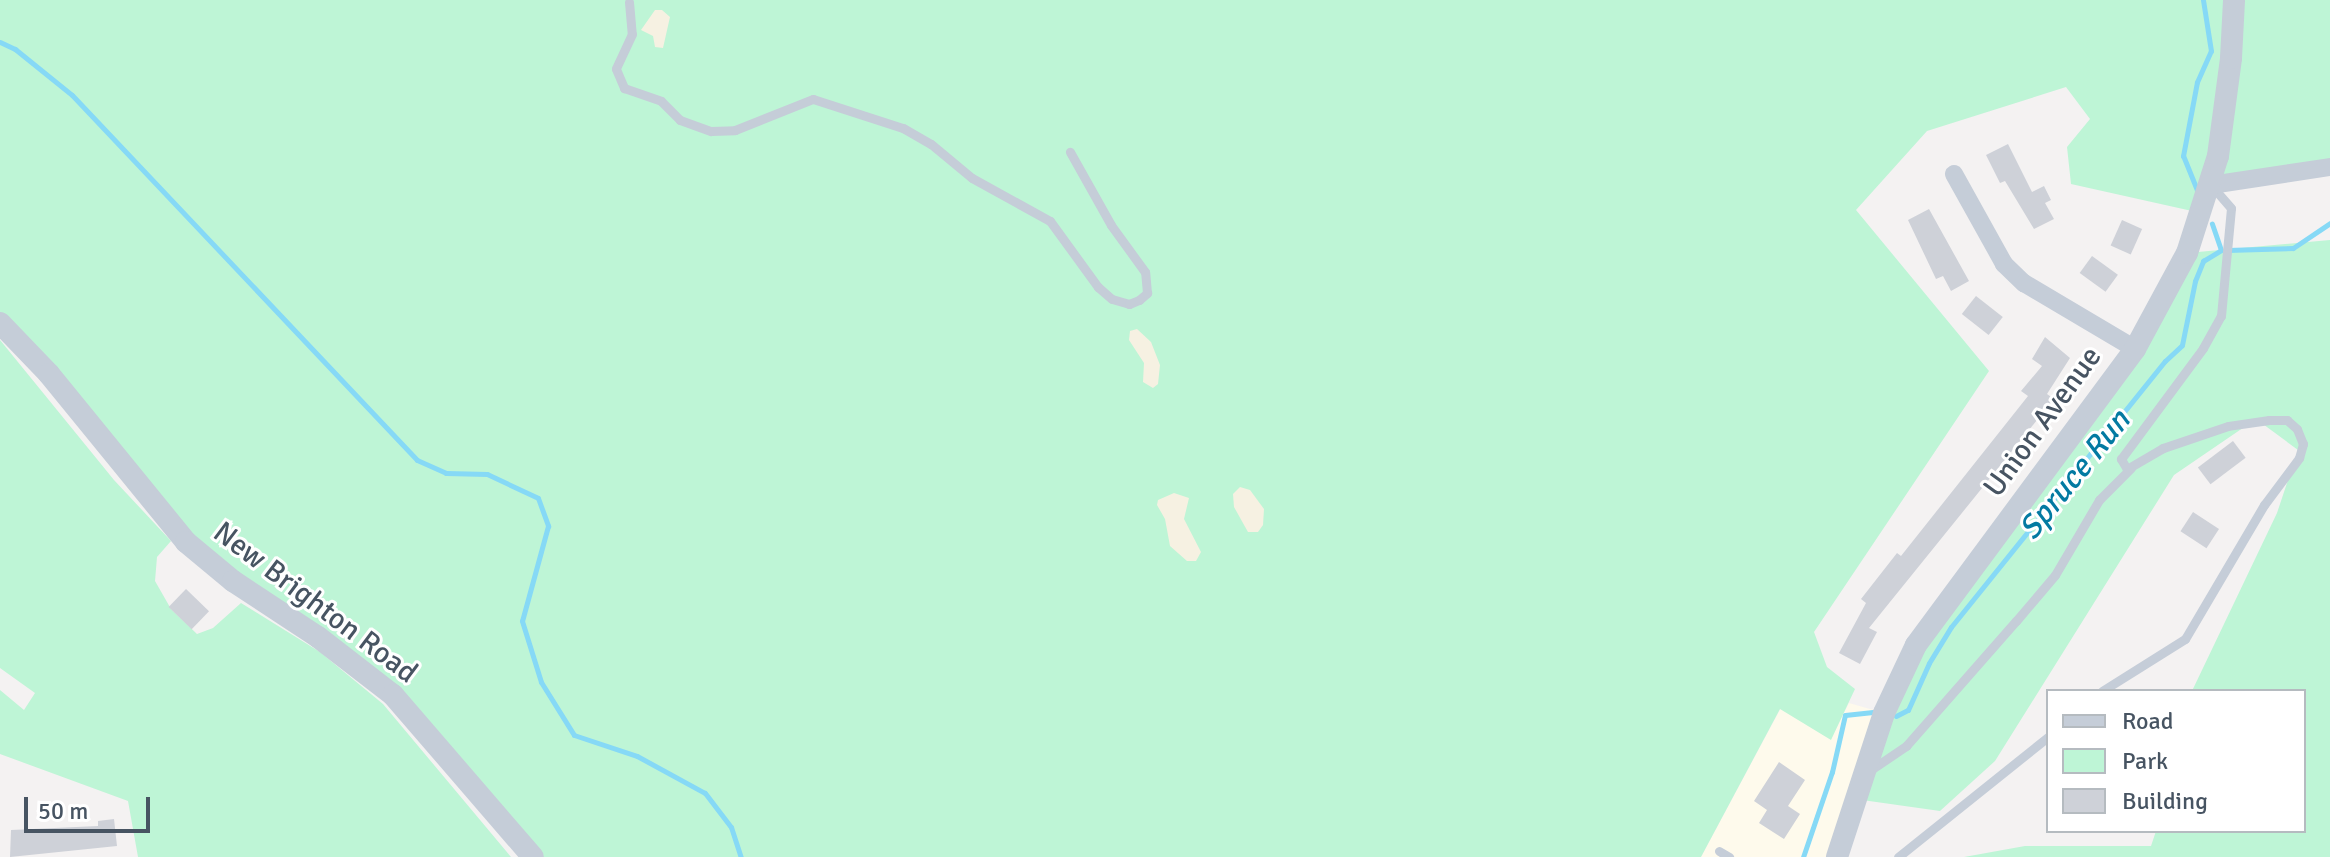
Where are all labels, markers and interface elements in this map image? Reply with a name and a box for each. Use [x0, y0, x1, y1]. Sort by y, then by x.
street label: Union Avenue [1976, 340, 2110, 504]
water label: Spruce Run [2011, 403, 2139, 547]
street label: New Brighton Road [206, 515, 424, 691]
legend [2046, 689, 2306, 833]
text: Road [2122, 706, 2173, 736]
text: Park [2122, 746, 2168, 776]
scale bar [28, 781, 154, 831]
text: Building [2122, 786, 2208, 816]
text: 50 m [38, 796, 88, 826]

